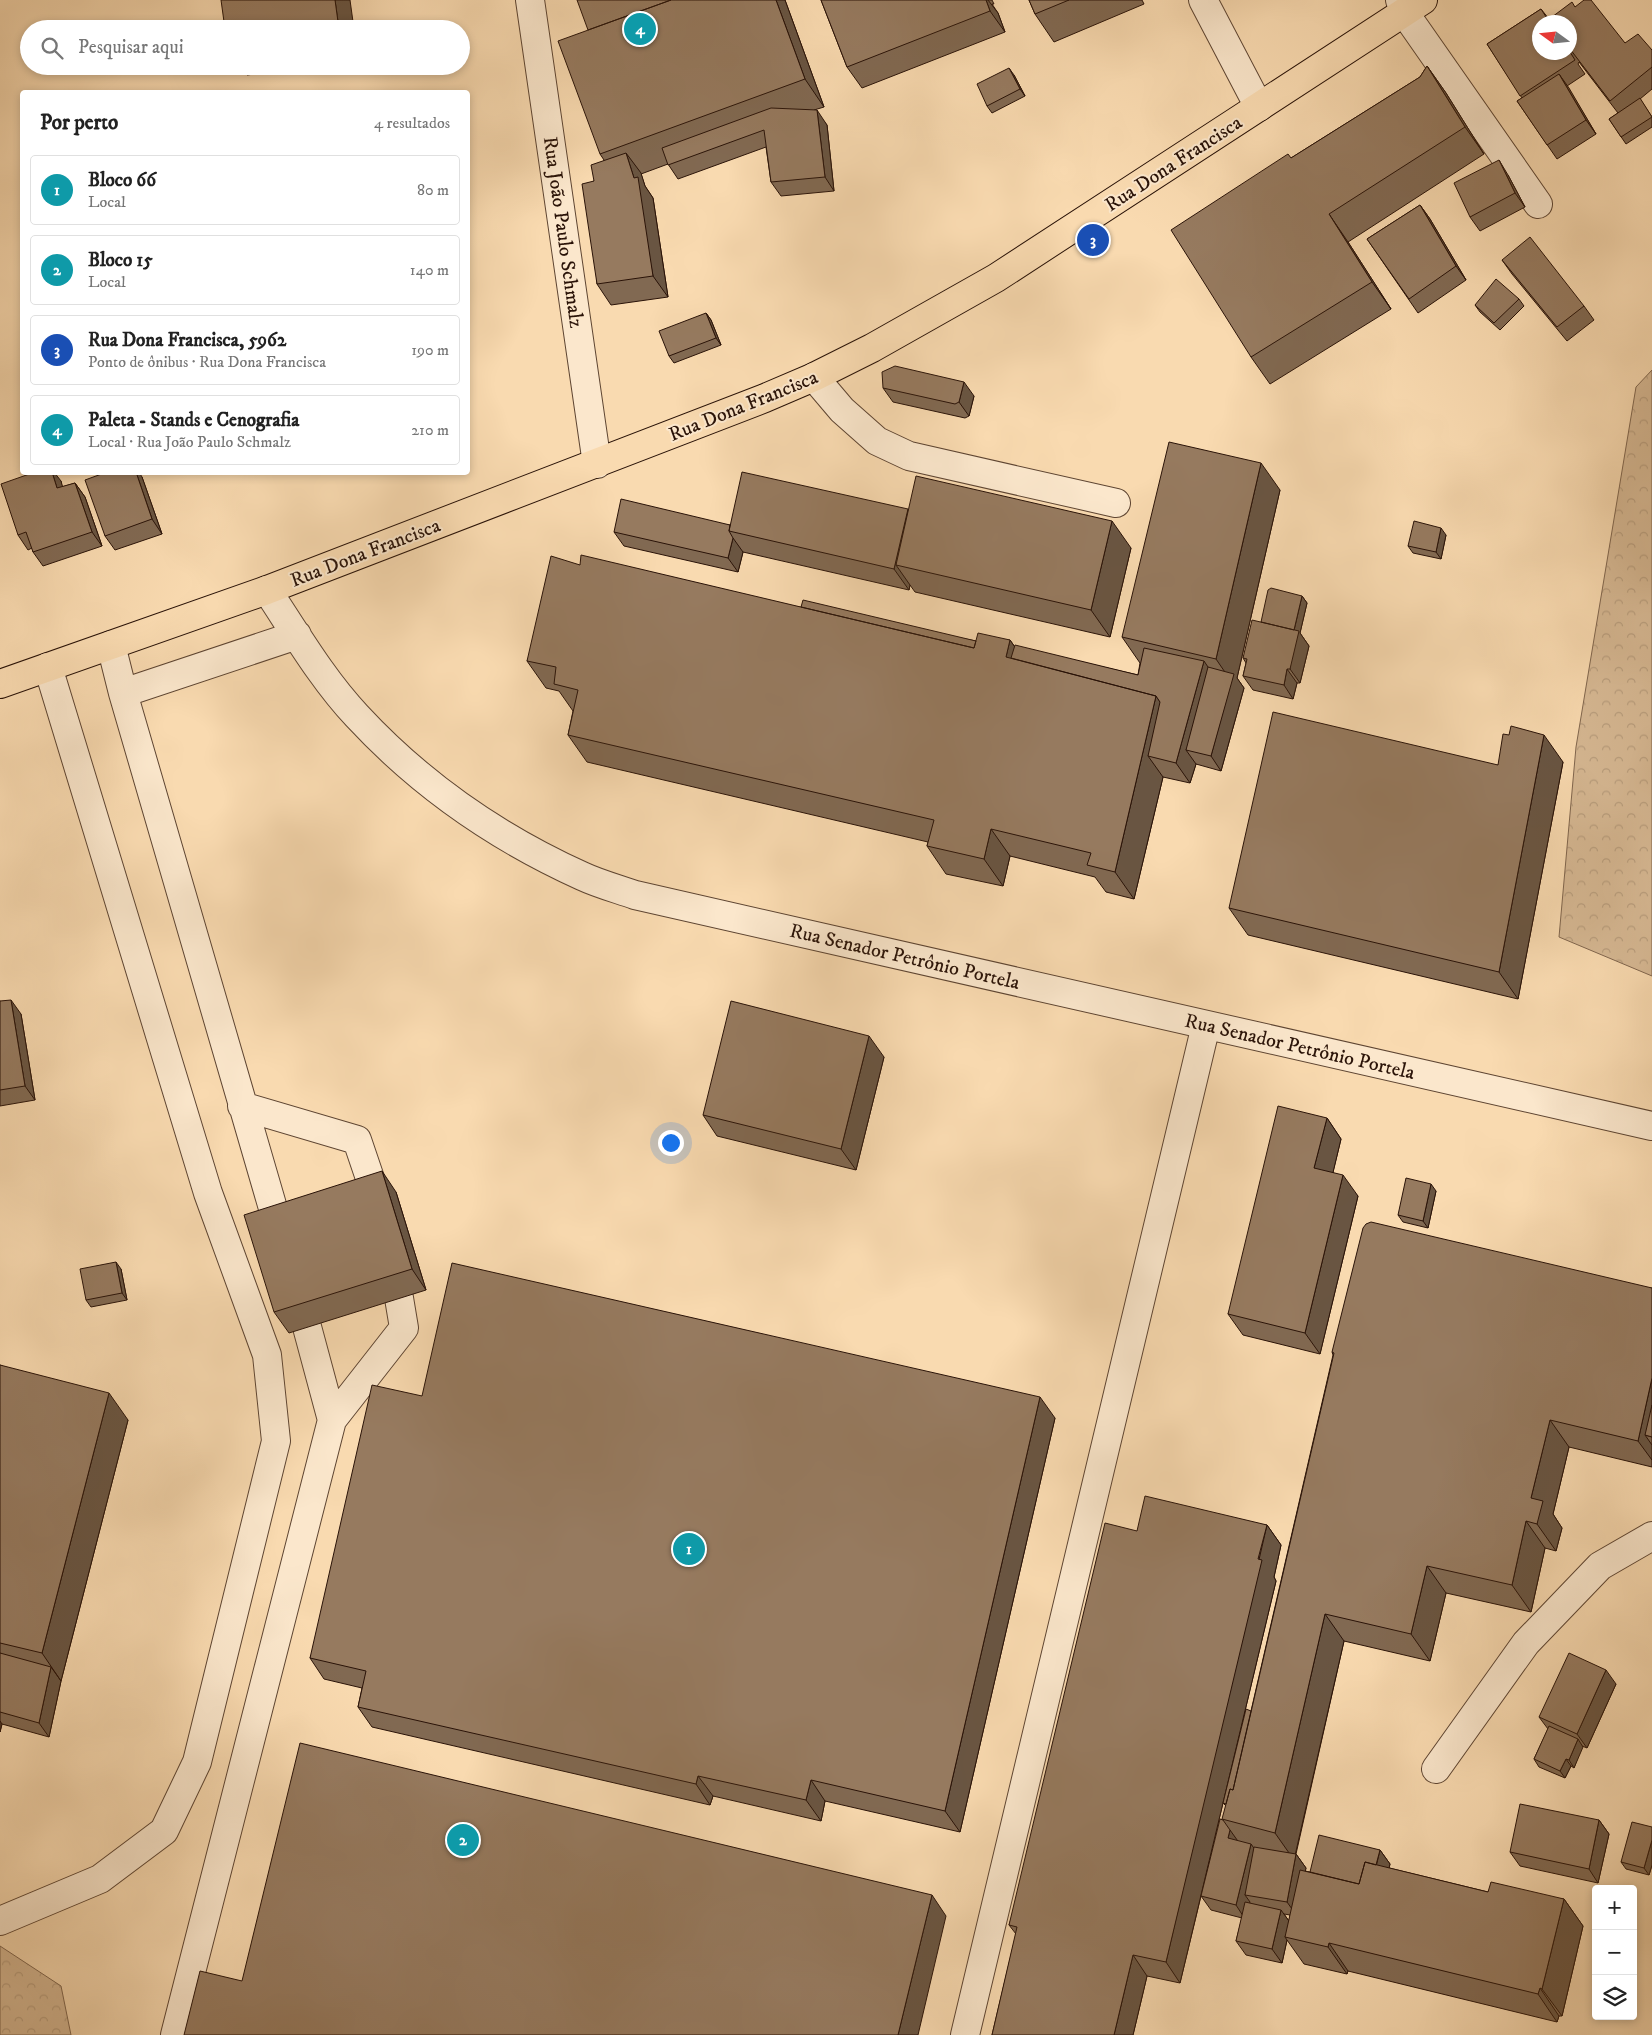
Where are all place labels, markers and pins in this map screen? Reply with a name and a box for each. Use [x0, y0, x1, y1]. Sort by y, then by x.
pin: 4 [624, 10, 656, 48]
pin: 3 [1077, 221, 1109, 259]
pin: 1 [673, 1530, 705, 1568]
pin: 2 [447, 1821, 479, 1859]

